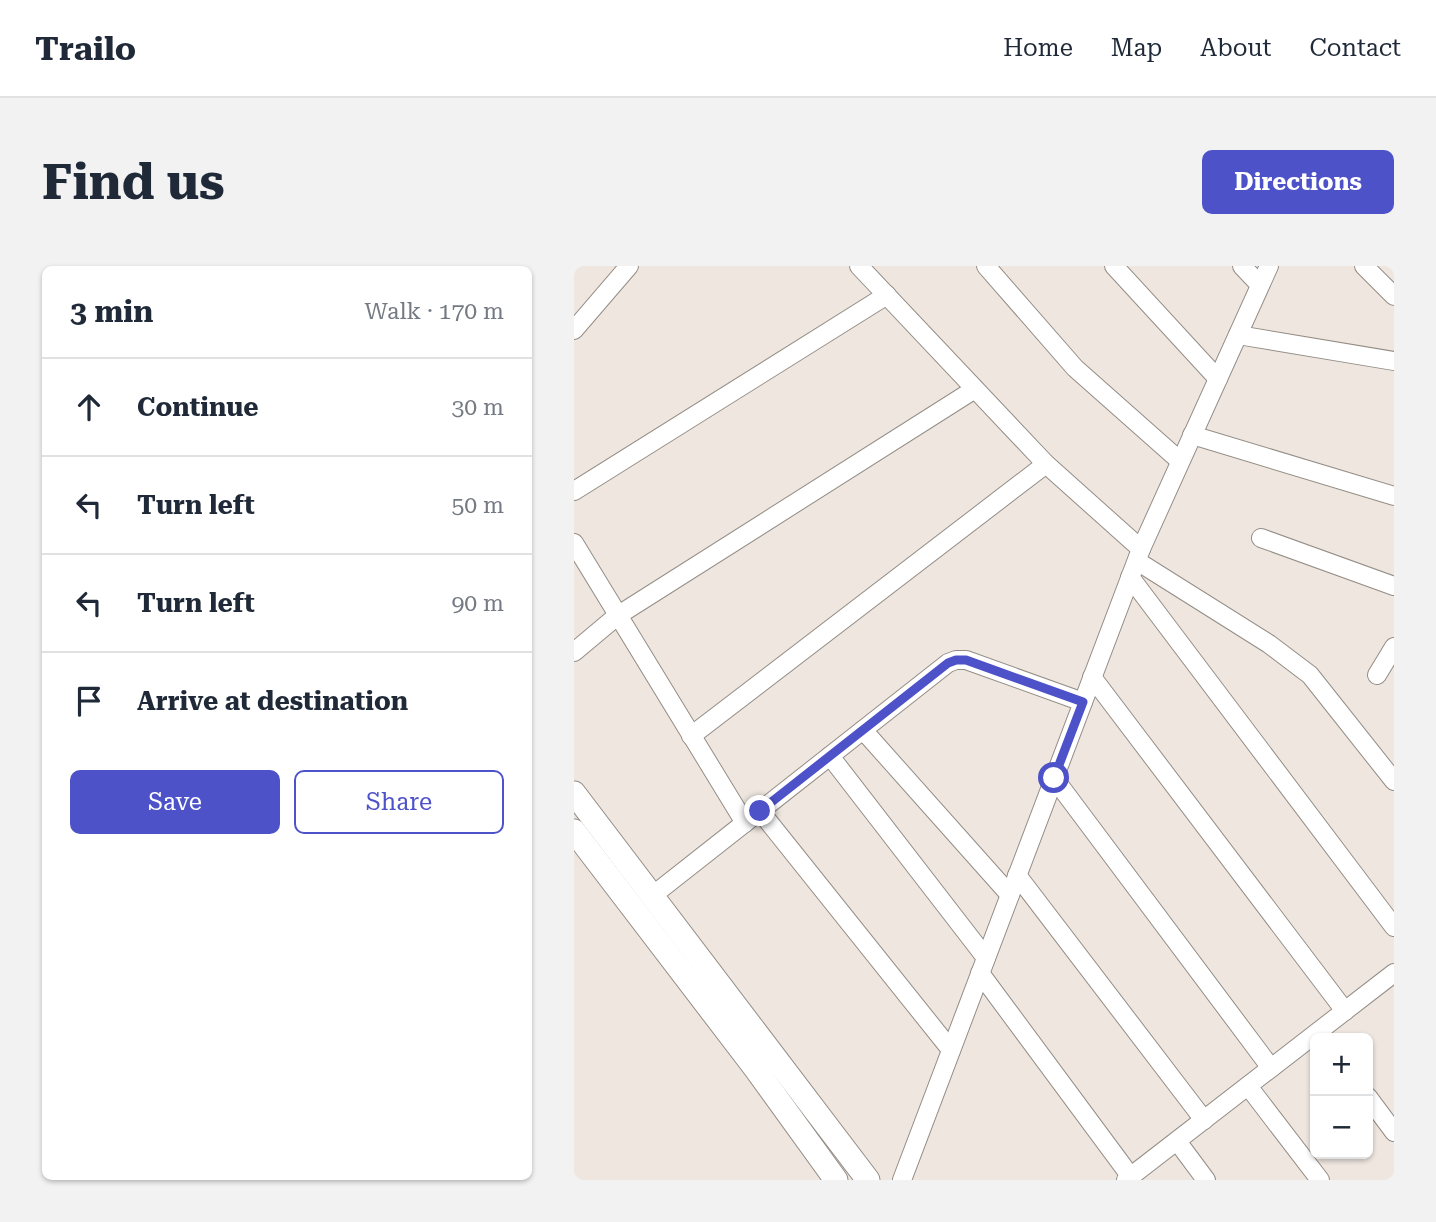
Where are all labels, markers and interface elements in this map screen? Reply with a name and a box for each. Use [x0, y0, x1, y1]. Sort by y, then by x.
text: Trailo [35, 29, 136, 68]
text: Home [1003, 34, 1073, 62]
text: Map [1111, 34, 1162, 62]
text: About [1200, 34, 1271, 62]
text: Contact [1309, 34, 1401, 62]
button: Directions [1202, 150, 1394, 214]
text: Find us [42, 154, 225, 211]
text: 3 min [70, 294, 153, 329]
text: Walk · 170 m [365, 298, 504, 325]
icon: ahead [70, 388, 108, 426]
text: Continue [137, 392, 259, 422]
text: 30 m [451, 394, 504, 421]
icon: left [70, 486, 108, 524]
text: Turn left [137, 490, 255, 520]
text: 50 m [451, 492, 504, 519]
icon: left [70, 584, 108, 622]
text: Turn left [137, 588, 255, 618]
text: 90 m [451, 590, 504, 617]
icon: arrive [70, 682, 108, 720]
text: Arrive at destination [137, 686, 408, 716]
route start [1038, 762, 1069, 793]
button: Save [70, 770, 280, 834]
button: Share [294, 770, 504, 834]
route end [744, 795, 775, 826]
map controls [1310, 1033, 1373, 1159]
button: + [1310, 1033, 1373, 1096]
button: − [1310, 1096, 1373, 1159]

